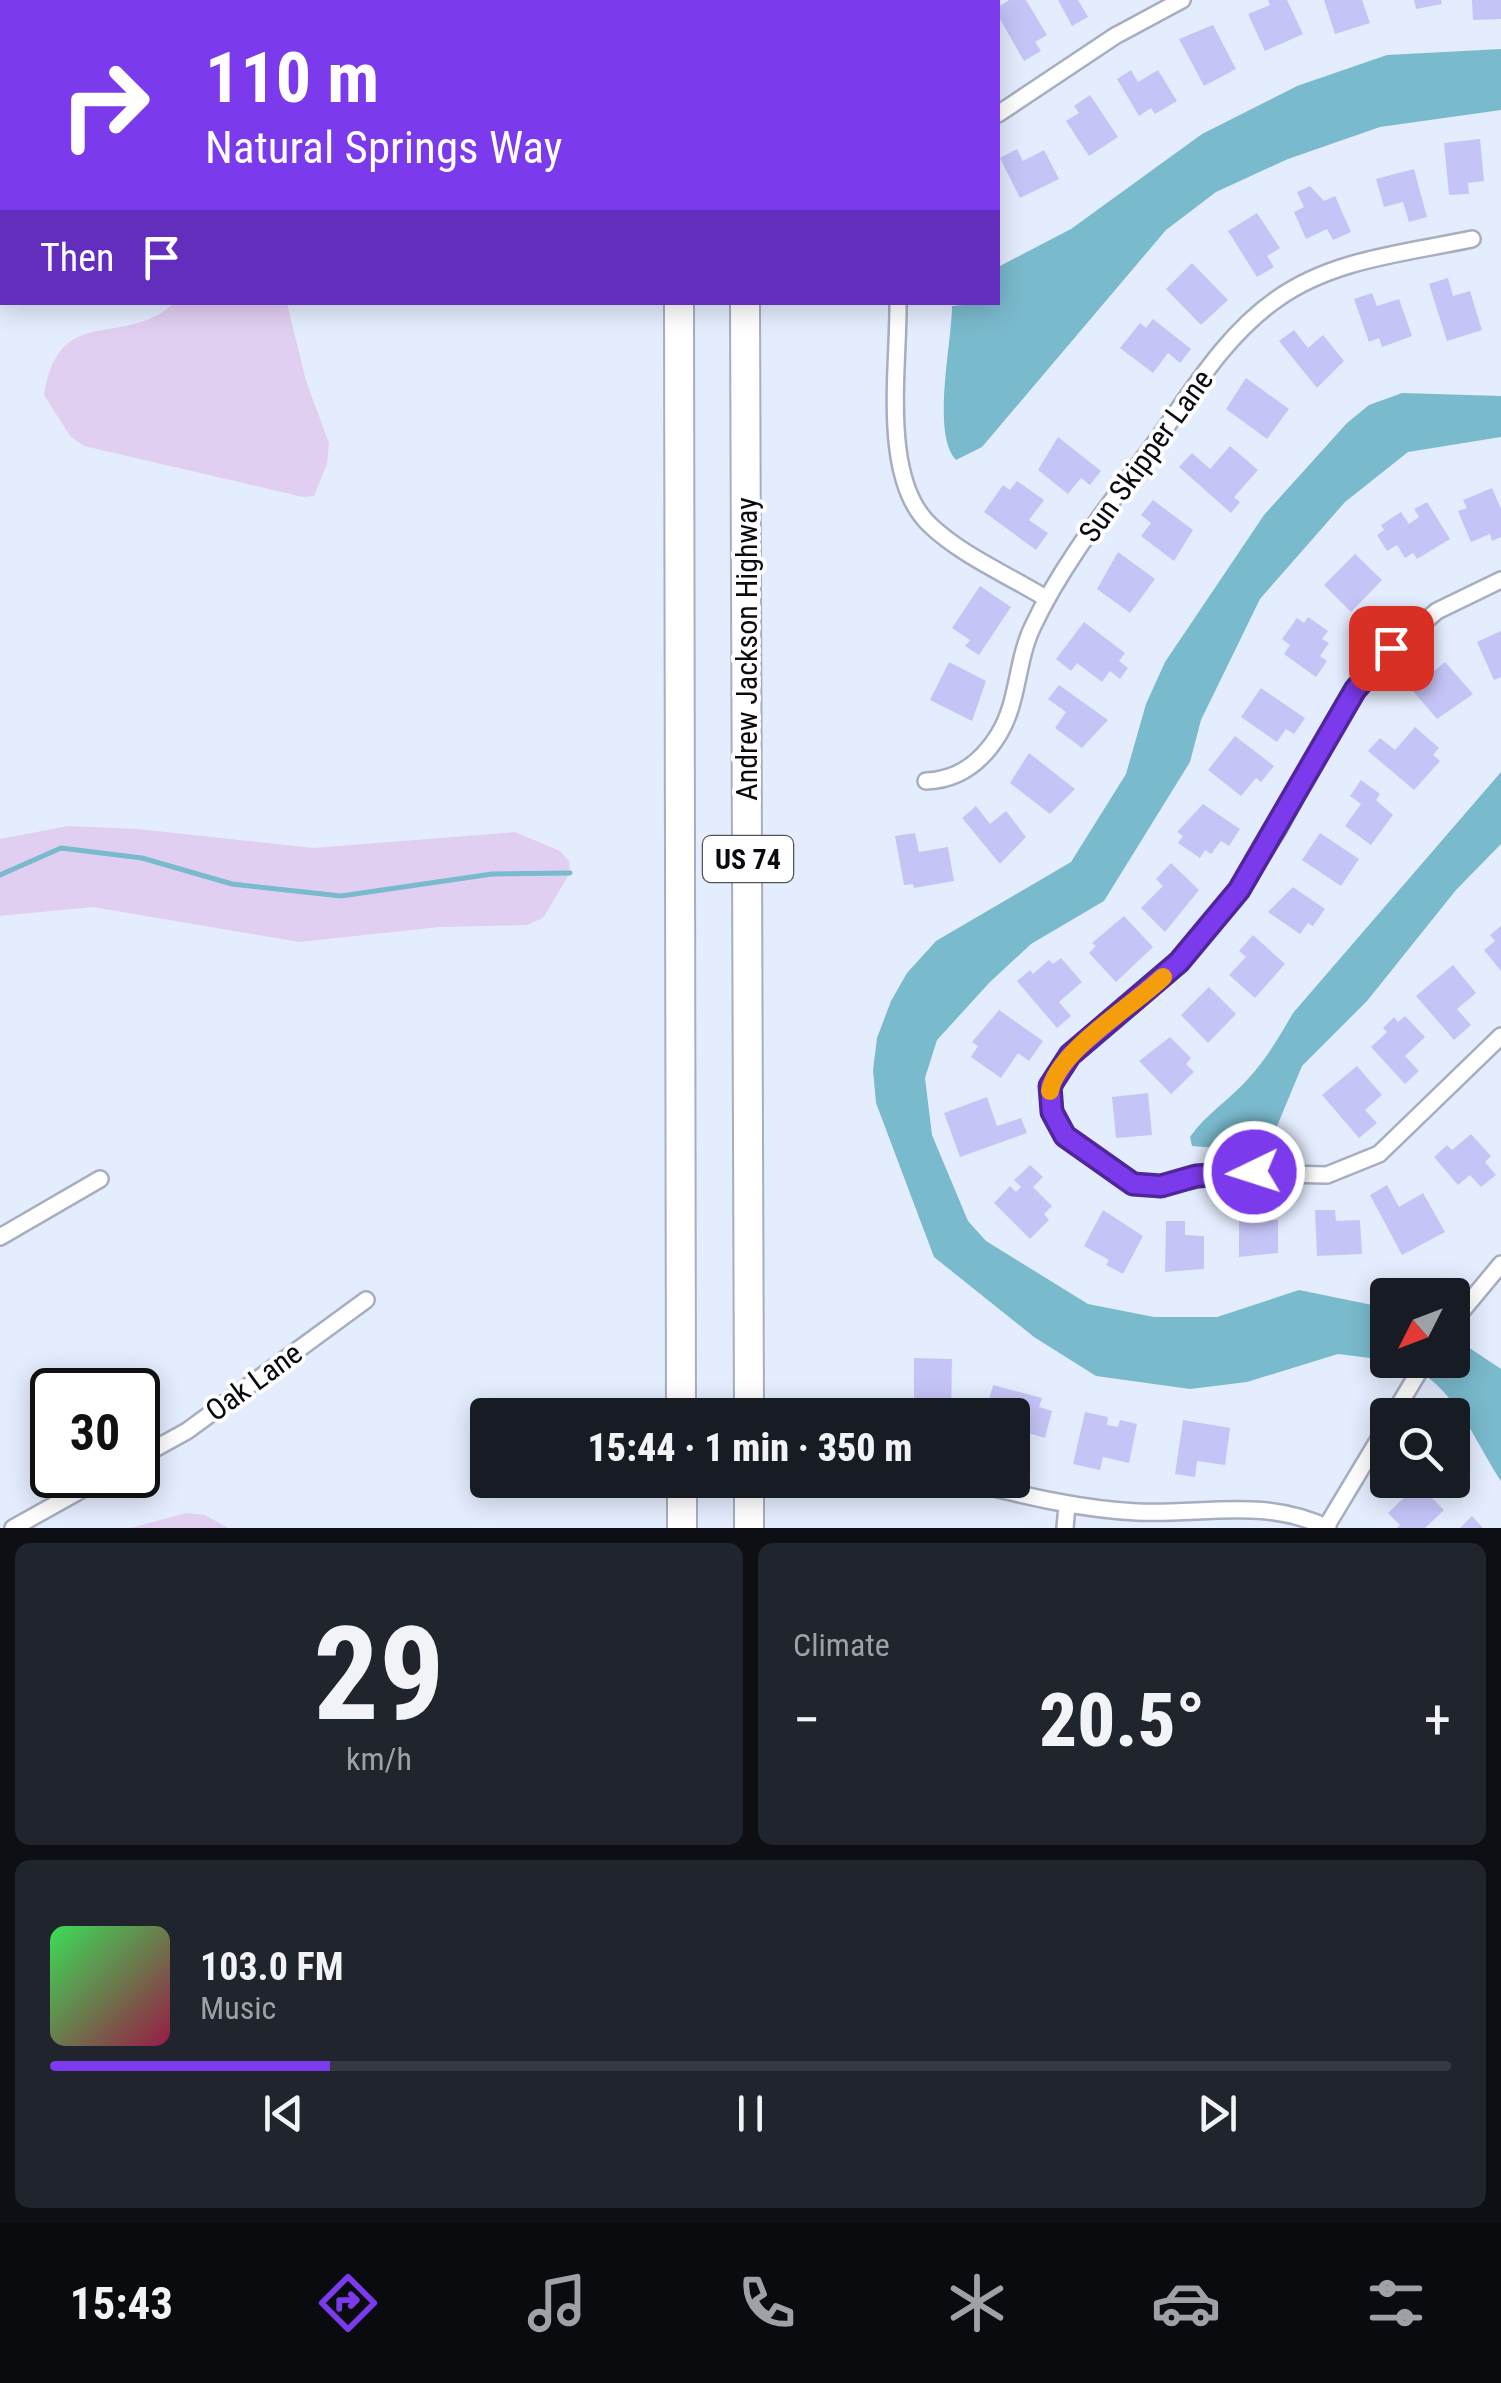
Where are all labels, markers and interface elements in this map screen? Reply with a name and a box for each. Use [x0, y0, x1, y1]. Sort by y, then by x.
text: 110 m [205, 37, 379, 119]
icon: right [40, 40, 170, 170]
text: Natural Springs Way [205, 121, 562, 174]
icon: arrive [134, 230, 189, 285]
text: Then [40, 236, 114, 280]
street label: Sun Skipper Lane [1071, 363, 1220, 549]
street label: Andrew Jackson Highway [729, 497, 764, 801]
pin [1349, 606, 1434, 691]
icon: arrive [1364, 621, 1419, 676]
road number: US 74 [703, 836, 793, 882]
position arrow [1202, 1120, 1306, 1224]
north arrow [1370, 1278, 1470, 1378]
map controls [1370, 1278, 1470, 1498]
street label: Oak Lane [199, 1335, 309, 1428]
speed limit sign: 30 [30, 1368, 160, 1498]
button: search [1370, 1398, 1470, 1498]
text: 15:44 · 1 min · 350 m [588, 1426, 912, 1470]
text: 29 [313, 1598, 445, 1751]
text: Climate [793, 1626, 890, 1664]
text: 20.5° [1039, 1676, 1205, 1764]
text: − [793, 1688, 821, 1752]
text: + [1424, 1688, 1451, 1752]
text: km/h [346, 1740, 412, 1778]
text: 103.0 FM [200, 1945, 344, 1989]
text: Music [200, 1989, 276, 2027]
icon: previous [256, 2086, 311, 2141]
icon: pause [723, 2086, 778, 2141]
icon: next [1190, 2086, 1245, 2141]
icon: directions [313, 2268, 383, 2338]
icon: music [522, 2268, 592, 2338]
icon: phone [732, 2268, 802, 2338]
icon: climate [942, 2268, 1012, 2338]
icon: car [1151, 2268, 1221, 2338]
icon: filters [1361, 2268, 1431, 2338]
text: 15:43 [70, 2277, 173, 2330]

